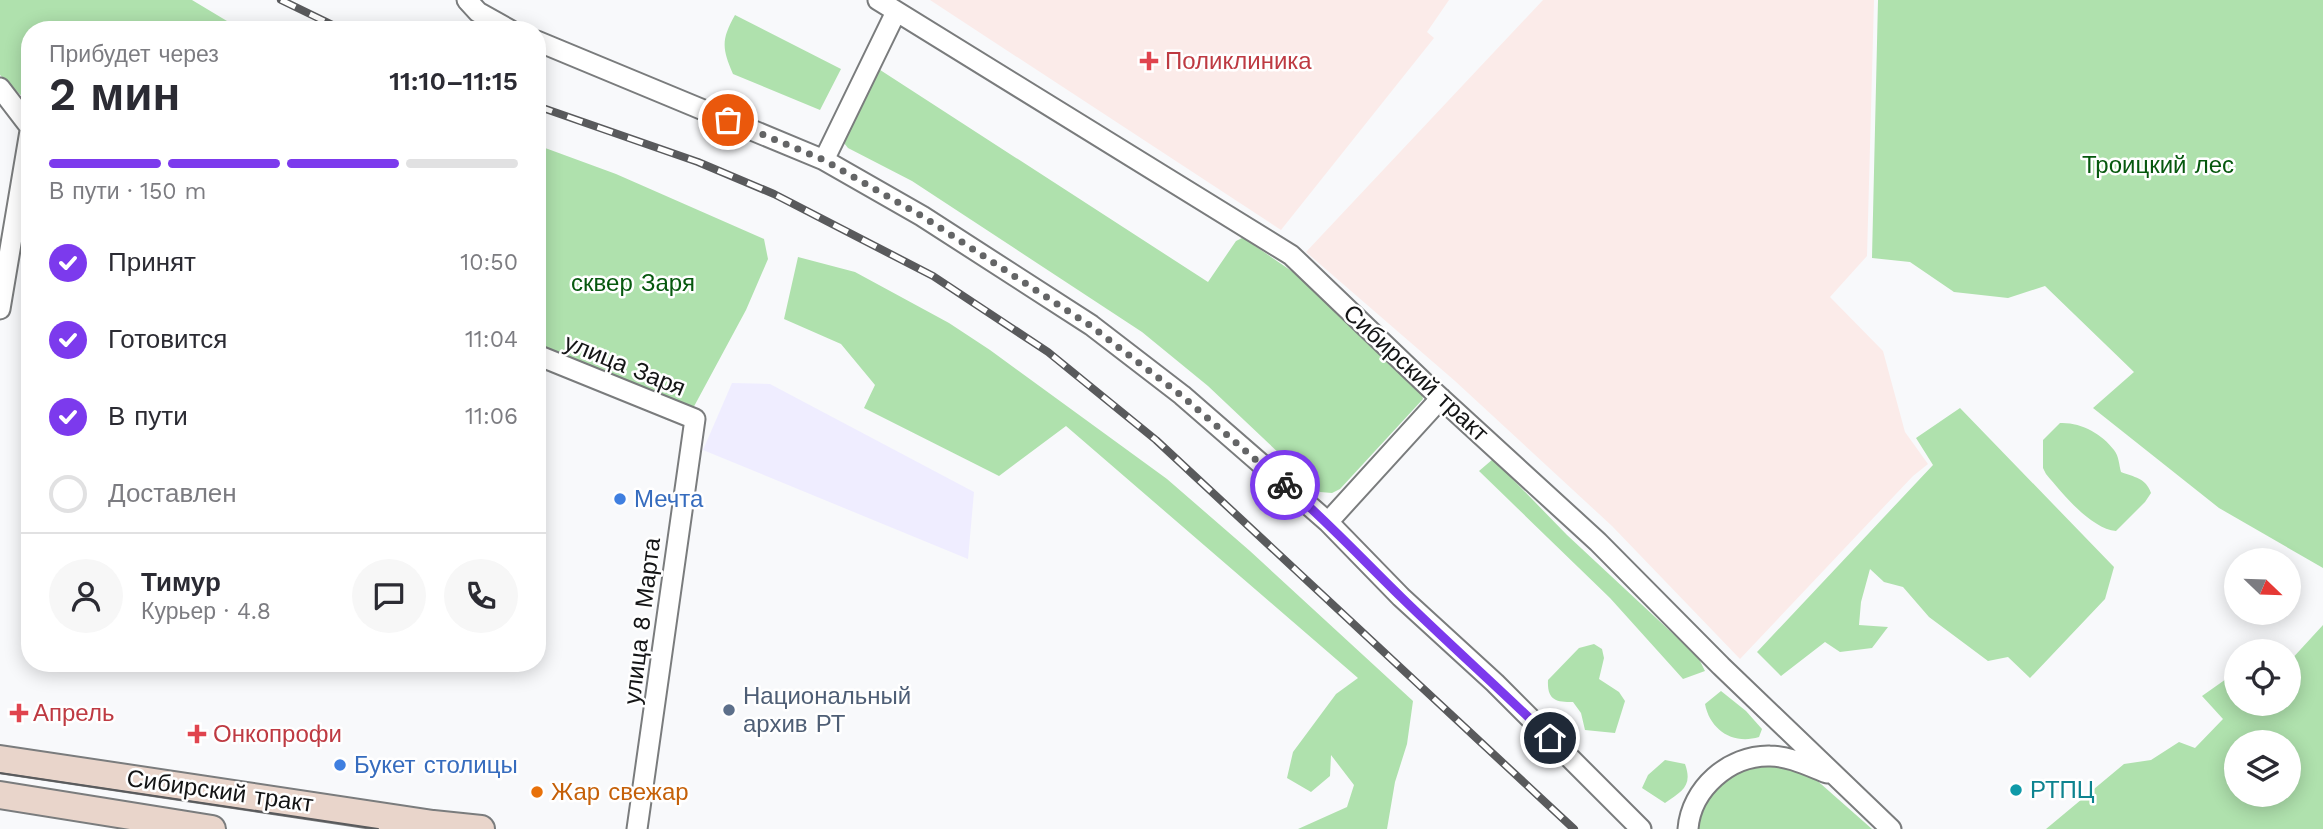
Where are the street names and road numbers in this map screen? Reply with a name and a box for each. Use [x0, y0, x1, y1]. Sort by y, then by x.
street label: Сибирский тракт [1338, 299, 1494, 447]
street label: улица Заря [560, 328, 690, 402]
street label: улица 8 Марта [618, 535, 666, 706]
street label: Сибирский тракт [125, 764, 315, 818]

